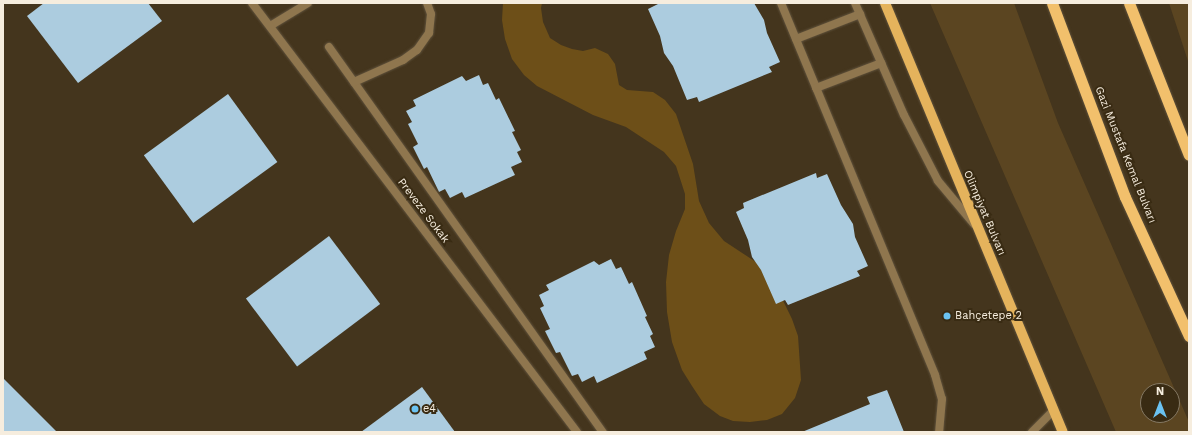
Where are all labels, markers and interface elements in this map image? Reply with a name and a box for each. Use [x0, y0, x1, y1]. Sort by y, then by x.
street label: Gazi Mustafa Kemal Bulvarı [1091, 85, 1159, 225]
street label: Olimpiyat Bulvarı [960, 169, 1008, 257]
street label: Preveze Sokak [394, 176, 452, 246]
place label: Bahçetepe 2 [955, 309, 1022, 323]
marker: Bahçetepe 2 [942, 311, 952, 321]
north arrow [1140, 383, 1180, 423]
text: N [1156, 385, 1164, 398]
place label: e4 [423, 402, 436, 416]
marker: e4 [410, 404, 420, 414]

